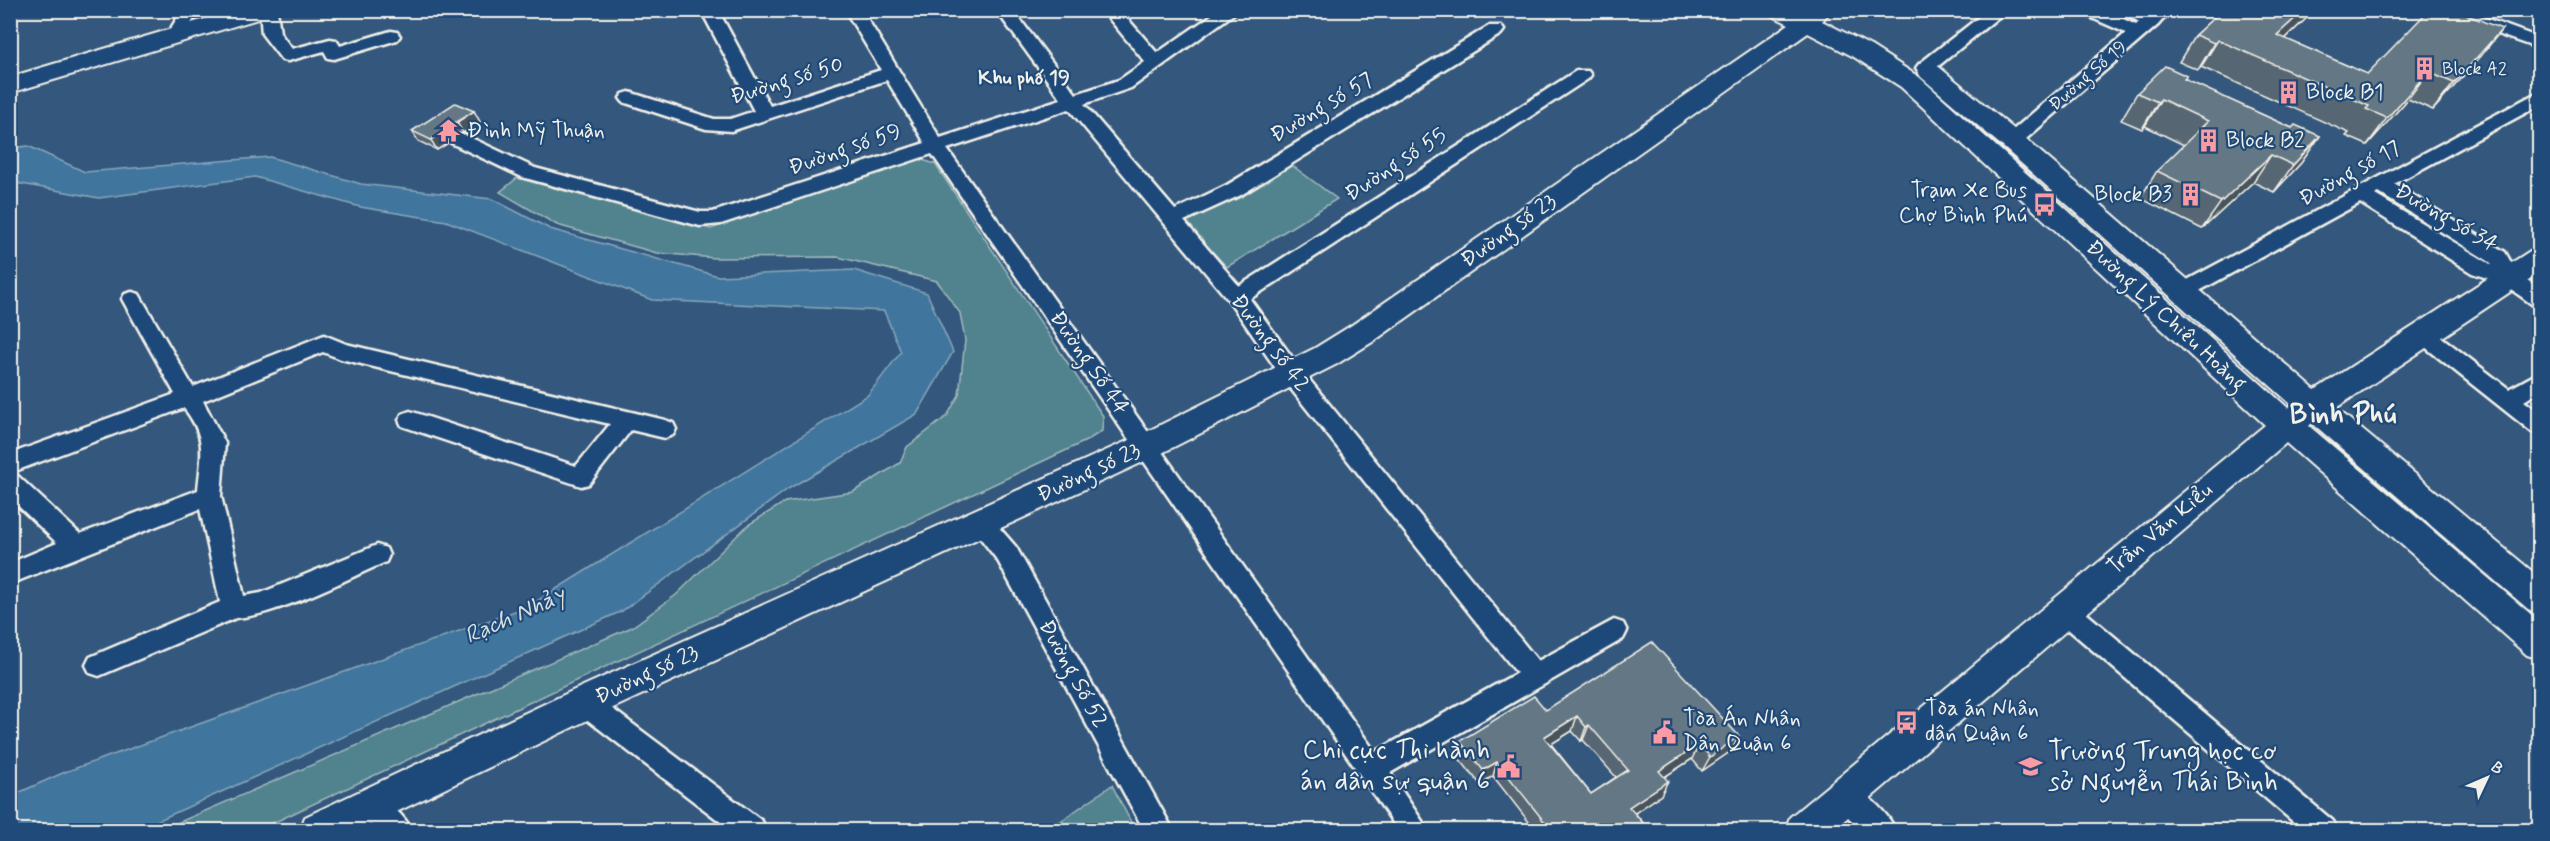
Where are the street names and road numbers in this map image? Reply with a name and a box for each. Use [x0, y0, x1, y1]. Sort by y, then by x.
street label: Đường Số 19 [2044, 35, 2133, 118]
street label: Đường số 50 [727, 51, 848, 114]
street label: Đường số 57 [1265, 66, 1380, 152]
street label: Đường số 59 [785, 118, 906, 185]
street label: Đường số 55 [1340, 122, 1454, 211]
street label: Đường số 17 [2294, 135, 2407, 216]
street label: Đường số 34 [2388, 177, 2502, 261]
street label: Đường số 23 [1456, 188, 1564, 277]
street label: Đường Lý Chiêu Hoàng [2078, 234, 2252, 400]
street label: Đường số 42 [1222, 289, 1316, 399]
street label: Đường Số 44 [1040, 306, 1135, 422]
street label: Đường số 23 [1033, 437, 1146, 512]
street label: Trần Văn Kiểu [2101, 477, 2219, 581]
street label: Đường Số 52 [1029, 615, 1114, 734]
street label: Đường số 23 [591, 639, 704, 714]

